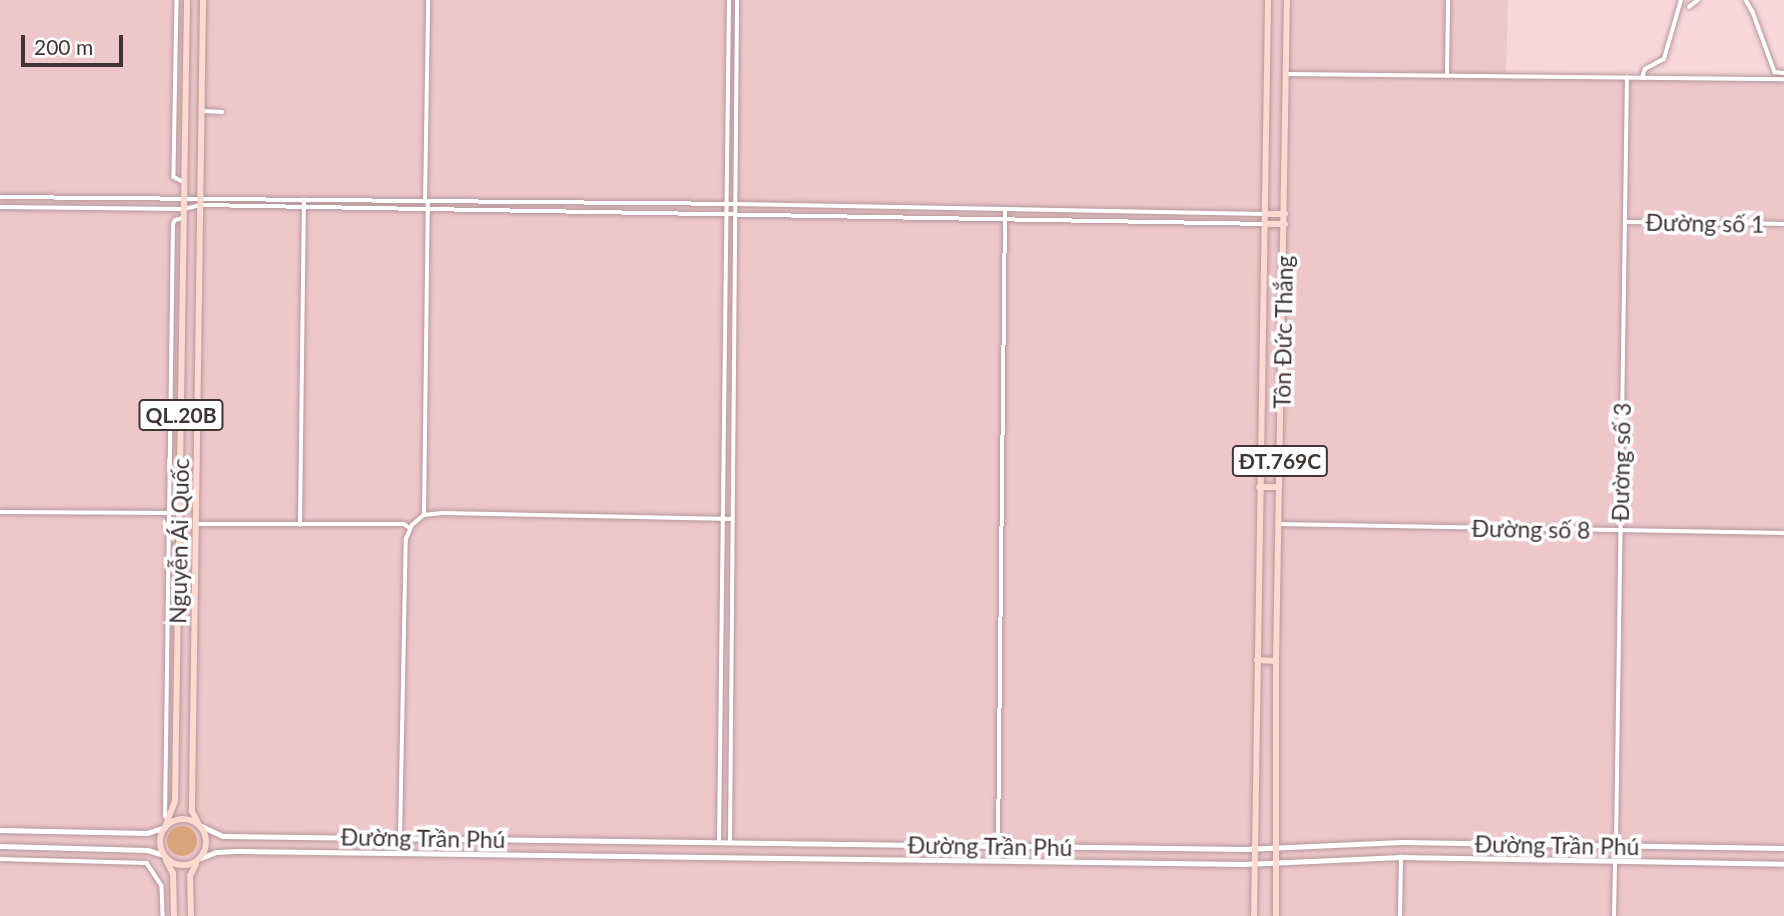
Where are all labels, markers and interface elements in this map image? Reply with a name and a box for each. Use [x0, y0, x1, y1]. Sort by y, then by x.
scale bar [24, 21, 126, 65]
text: 200 m [34, 34, 93, 59]
street label: Đường số 1 [1645, 208, 1765, 238]
street label: Tôn Đức Thắng [1268, 255, 1298, 409]
road number: QL.20B [137, 398, 225, 432]
street label: Đường số 3 [1606, 402, 1636, 522]
road number: ĐT.769C [1231, 444, 1329, 478]
street label: Nguyễn Ái Quốc [164, 458, 194, 624]
street label: Đường số 8 [1471, 514, 1591, 544]
street label: Đường Trần Phú [340, 823, 506, 853]
street label: Đường Trần Phú [1474, 830, 1640, 860]
street label: Đường Trần Phú [907, 831, 1073, 861]

